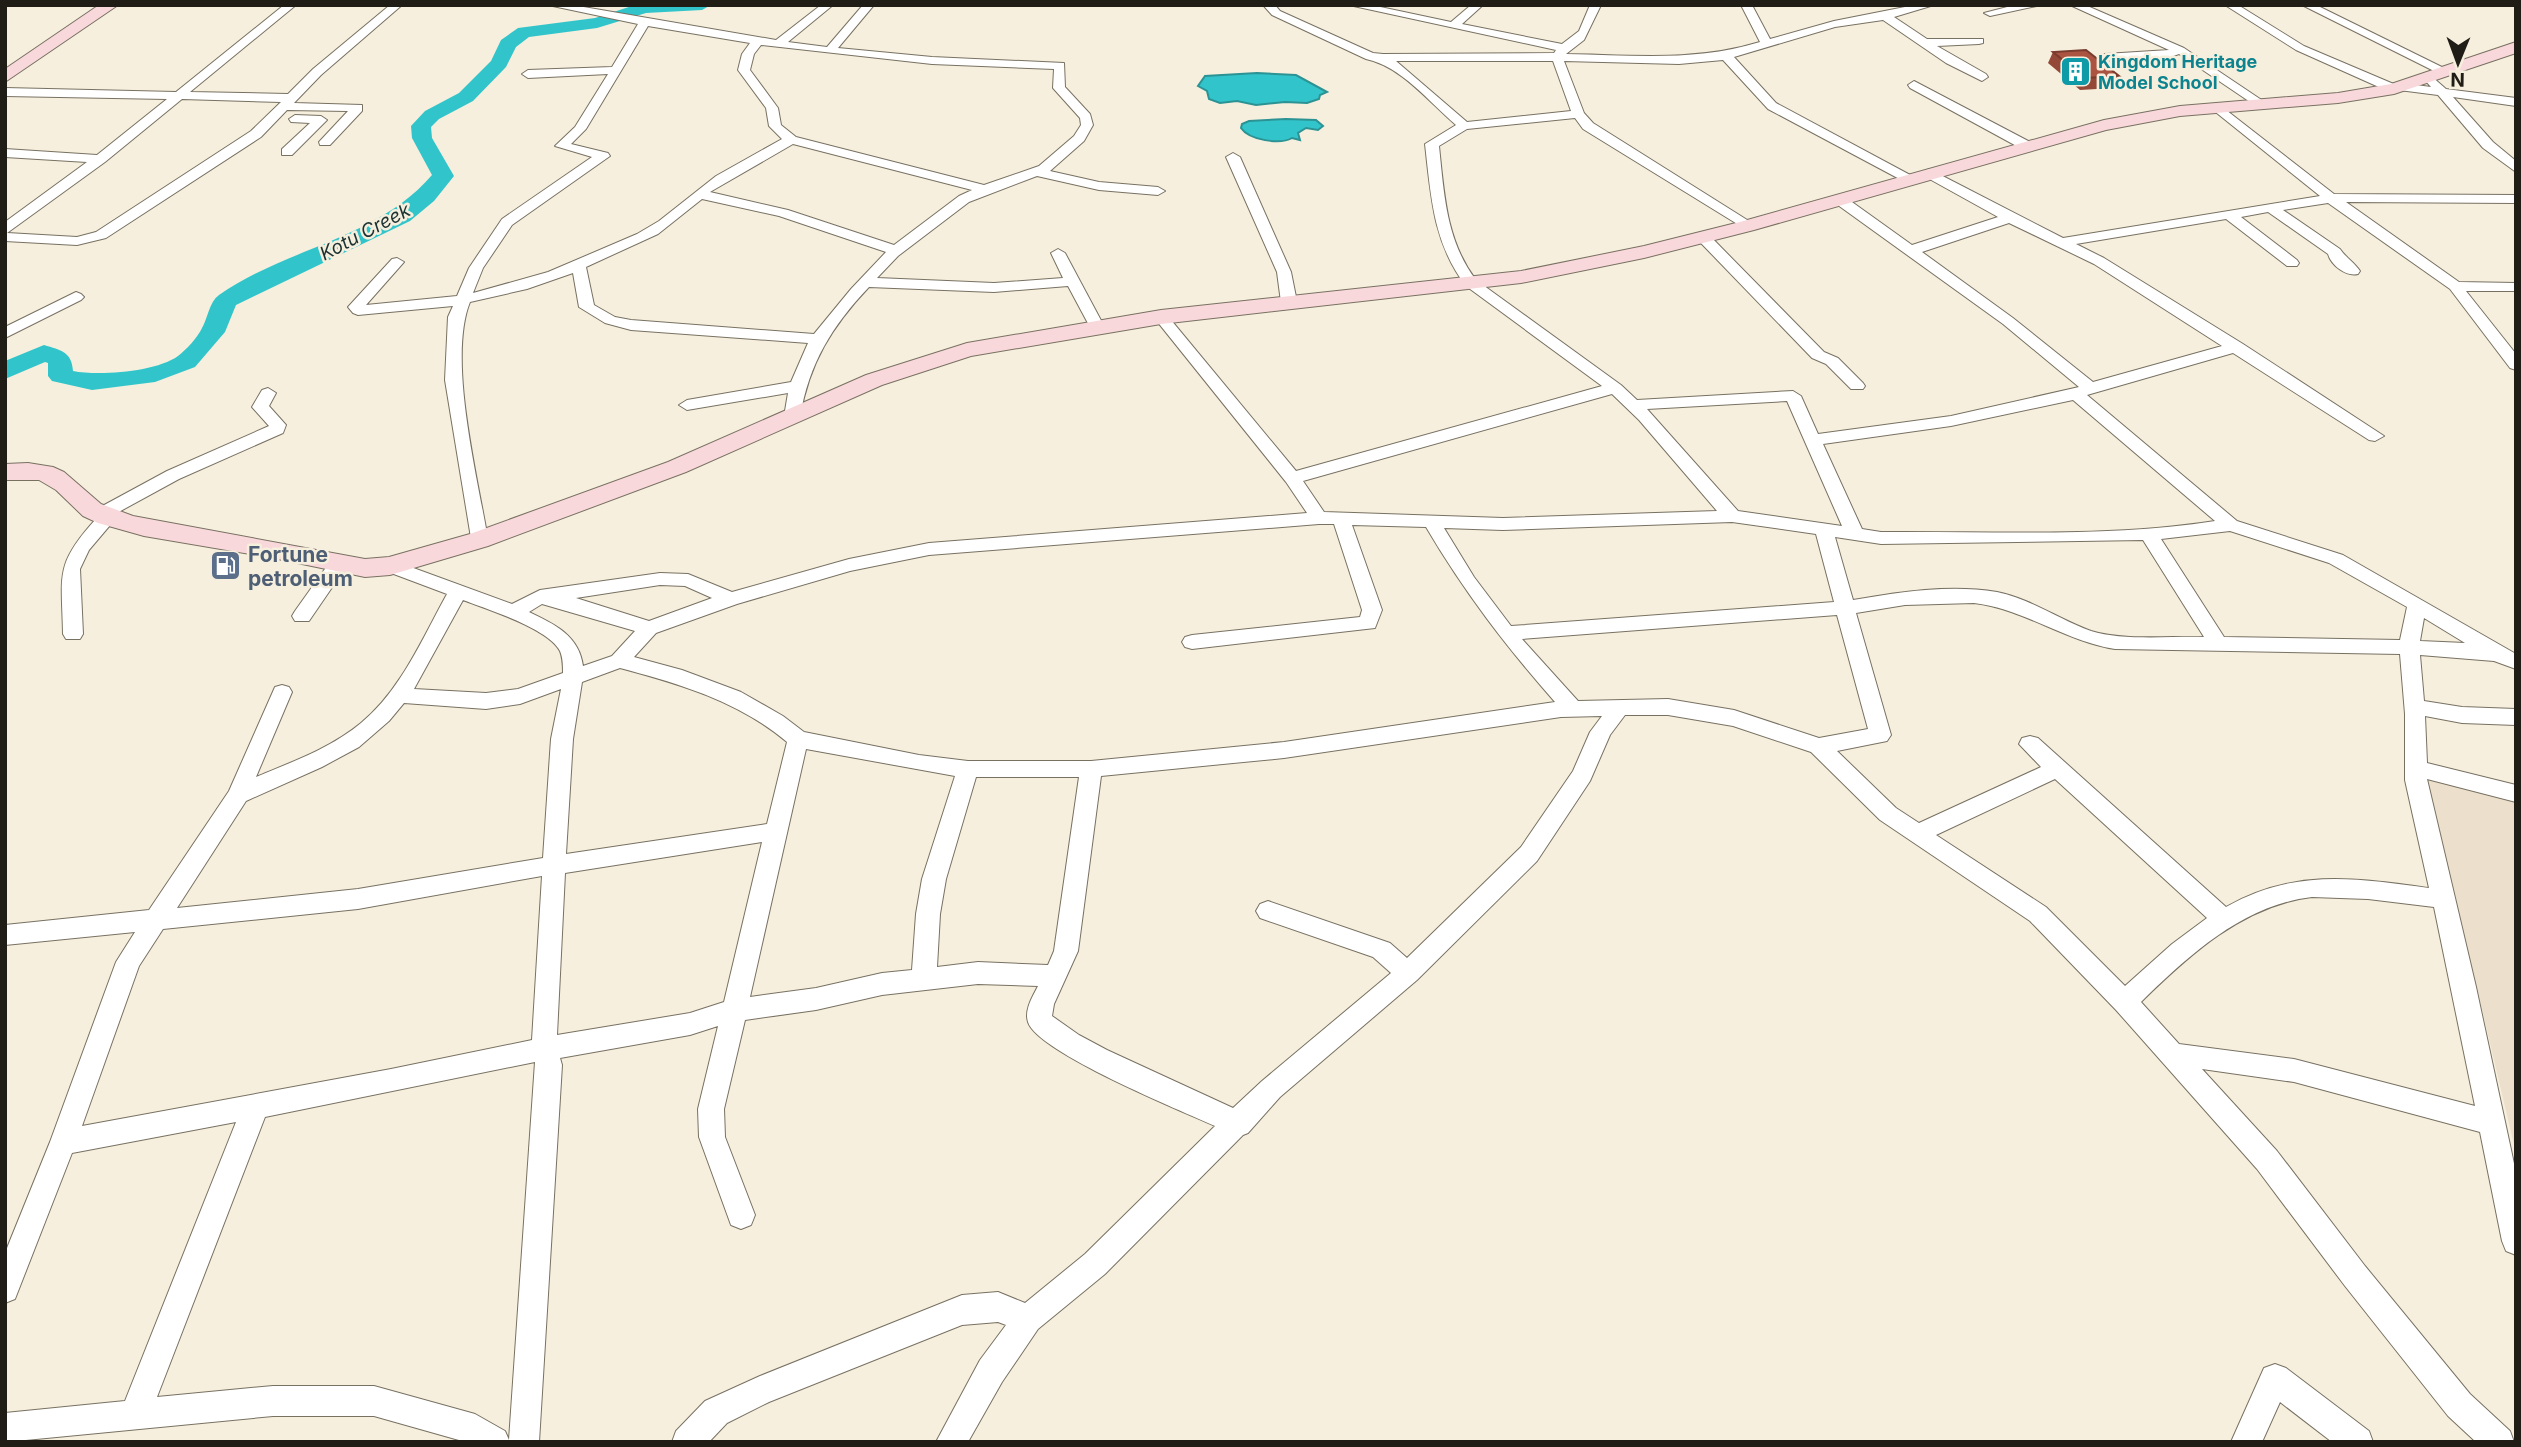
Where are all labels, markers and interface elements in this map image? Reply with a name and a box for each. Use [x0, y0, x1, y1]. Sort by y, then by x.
north arrow [2423, 28, 2493, 98]
place label: Kingdom Heritage Model School [2098, 51, 2258, 93]
building icon: Kingdom Heritage Model School [2058, 54, 2092, 88]
text: N [2450, 68, 2465, 91]
water label: Kotu Creek [316, 198, 415, 265]
place label: Fortune petroleum [248, 542, 353, 591]
fuel station icon: Fortune petroleum [208, 549, 242, 583]

